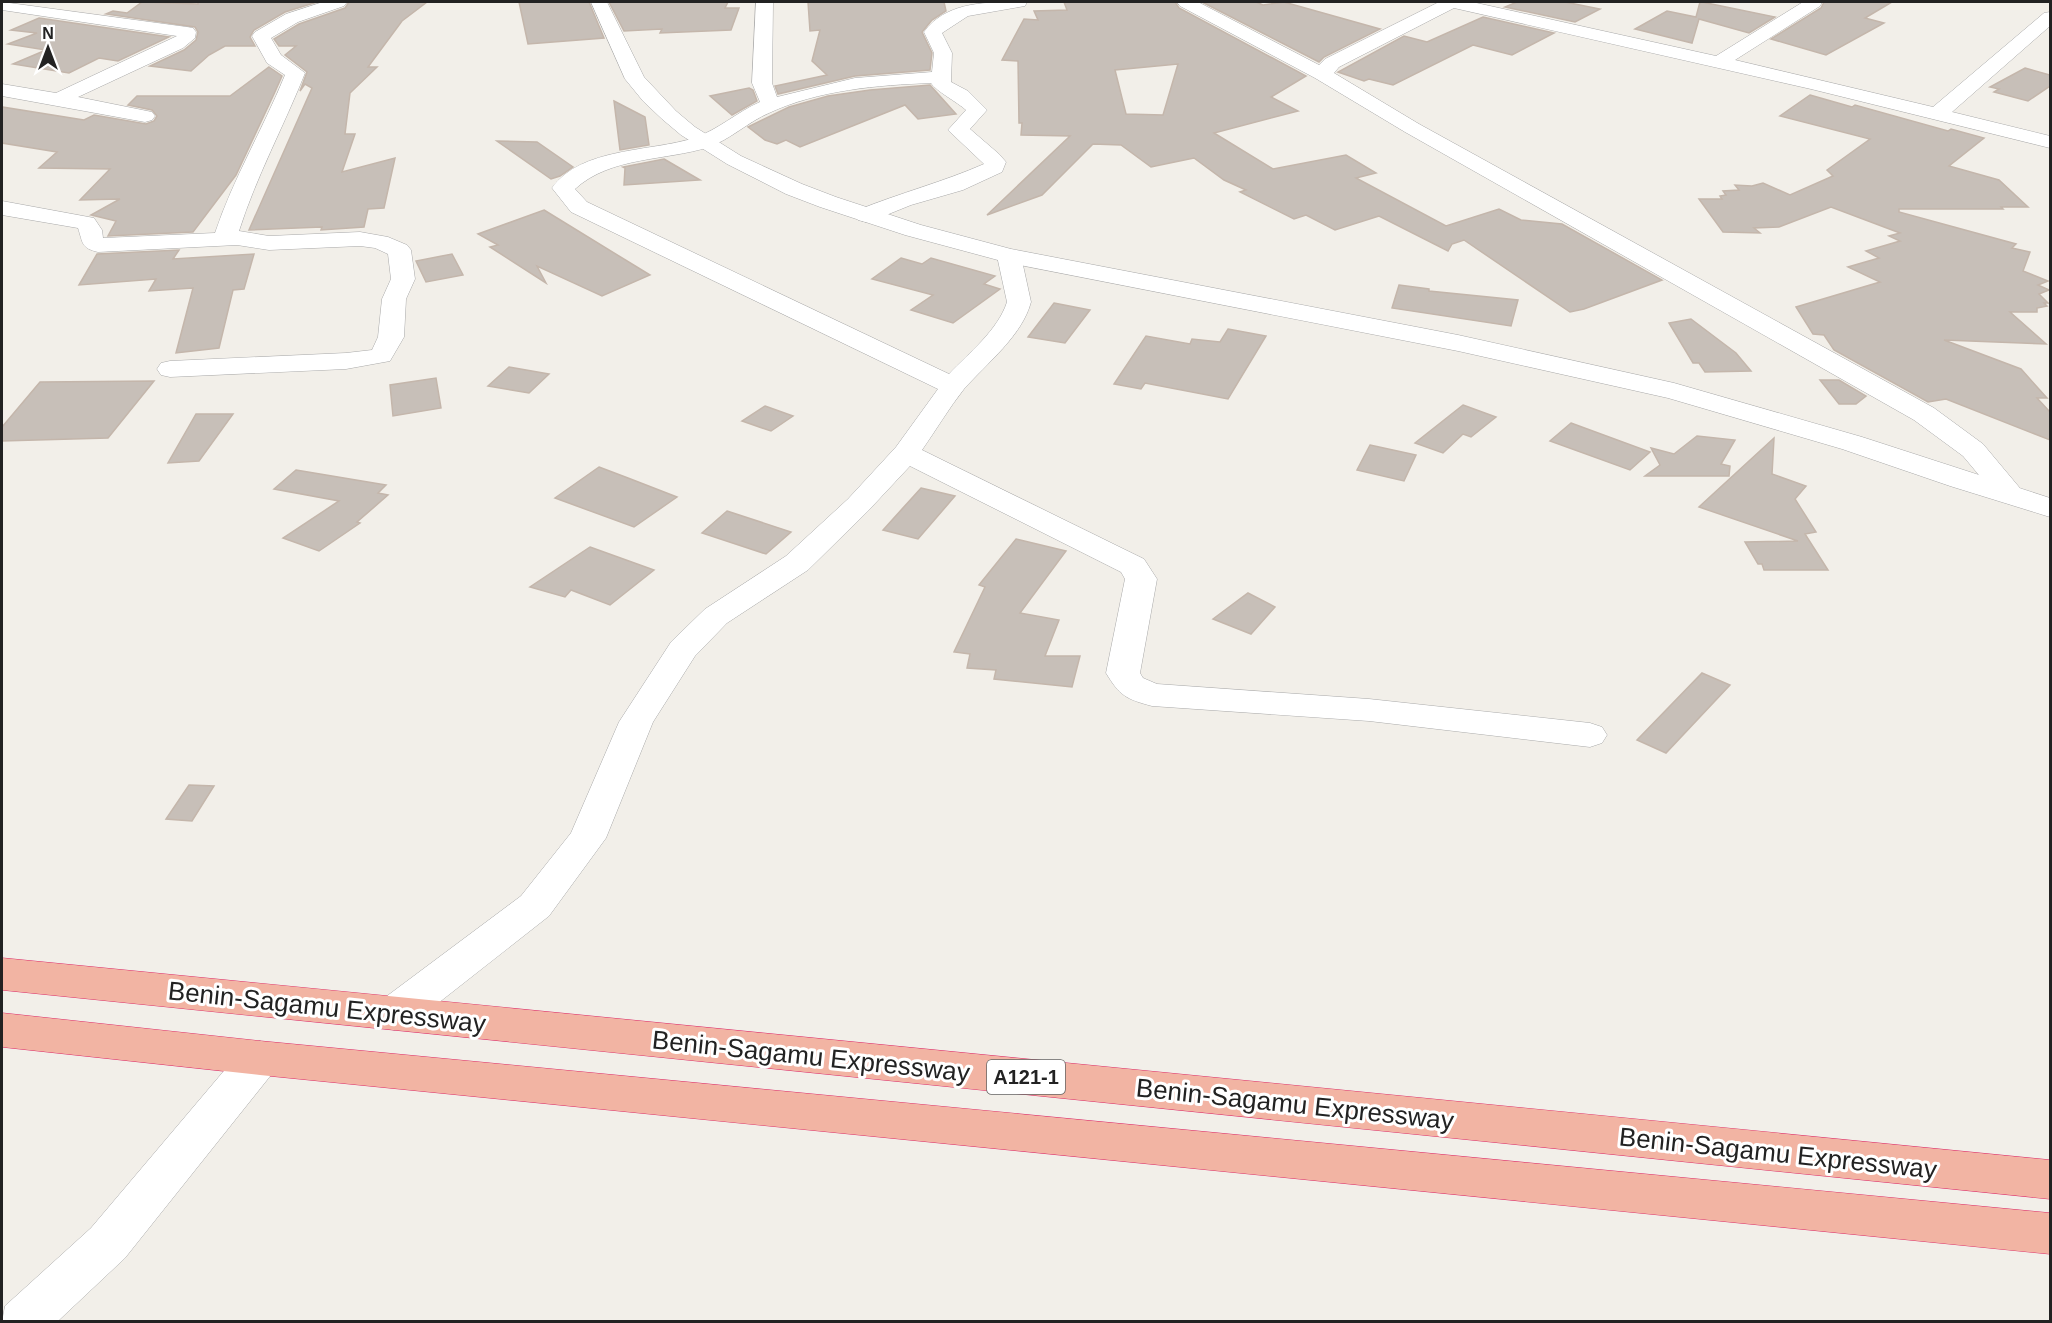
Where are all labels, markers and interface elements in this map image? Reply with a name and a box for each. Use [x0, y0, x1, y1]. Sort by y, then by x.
north arrow [18, 18, 78, 78]
text: N [42, 25, 54, 42]
street label: Benin-Sagamu Expressway [167, 975, 487, 1039]
street label: Benin-Sagamu Expressway [651, 1024, 971, 1088]
road number: A121-1 [987, 1060, 1065, 1094]
street label: Benin-Sagamu Expressway [1135, 1072, 1455, 1136]
street label: Benin-Sagamu Expressway [1618, 1121, 1938, 1185]

